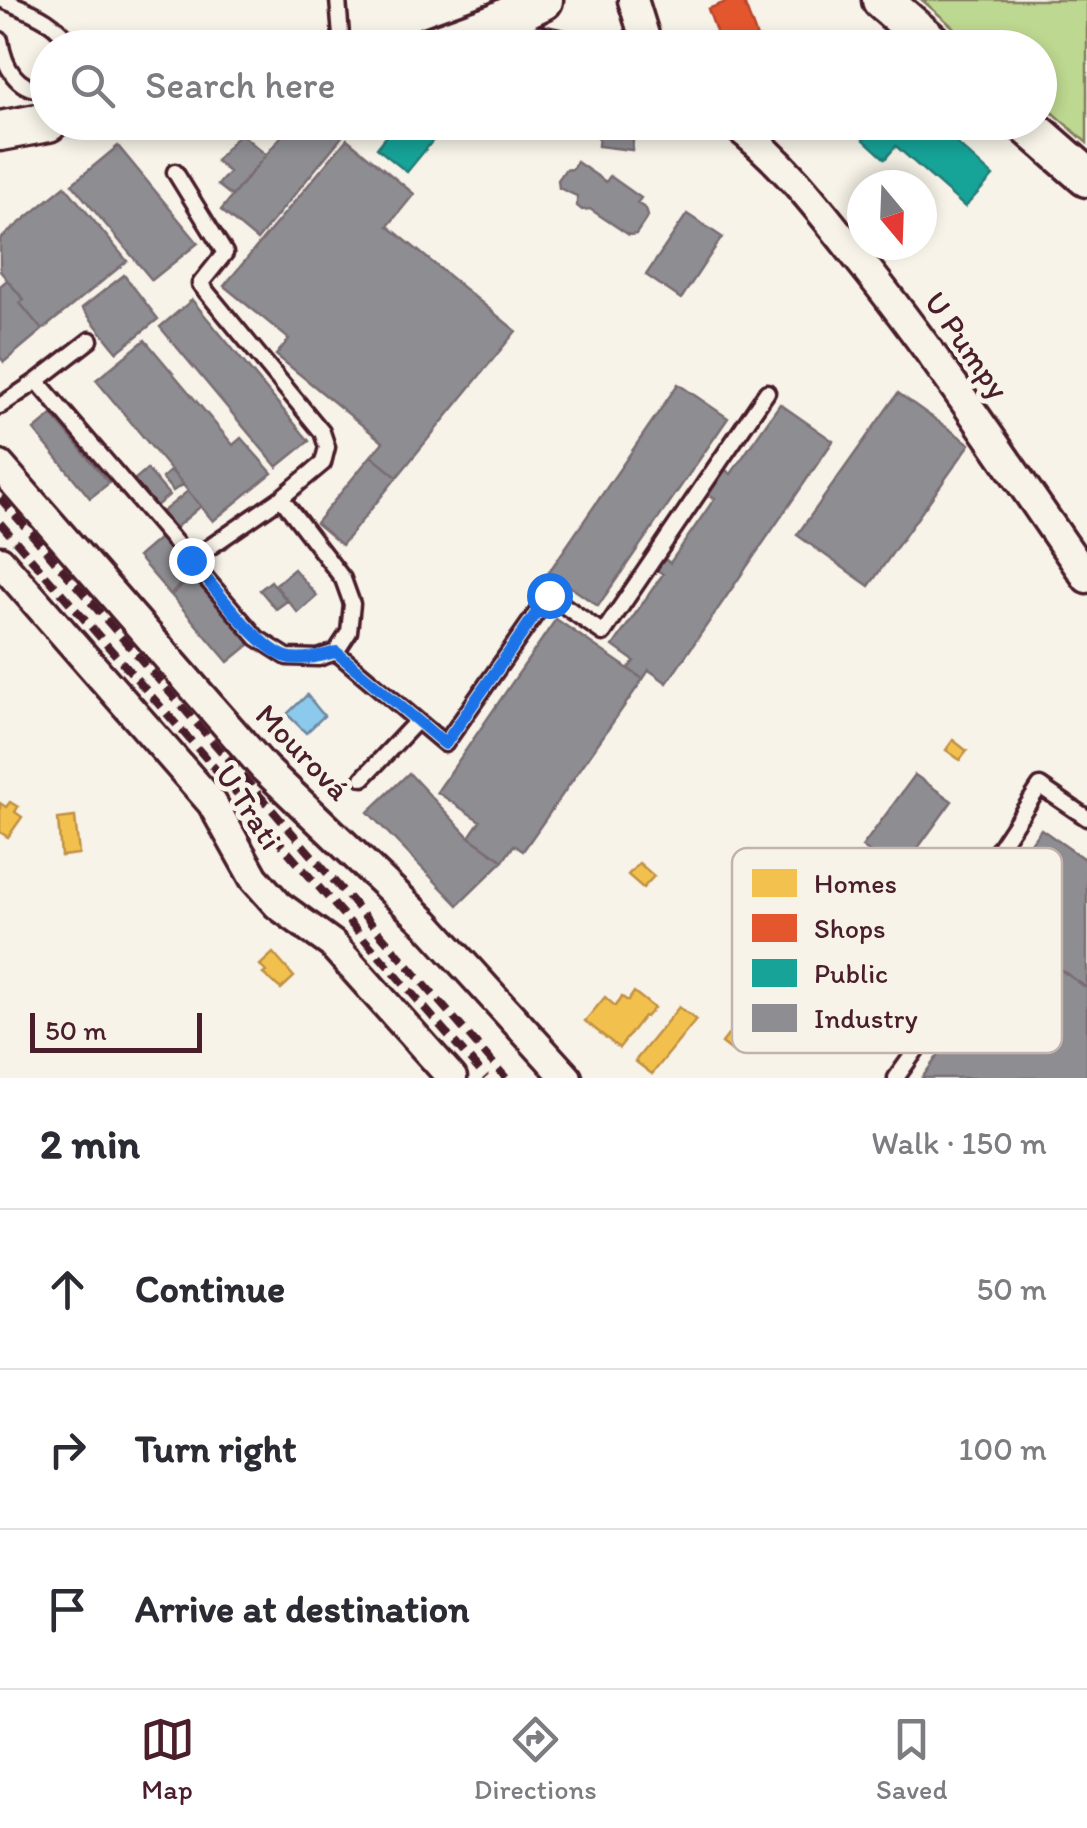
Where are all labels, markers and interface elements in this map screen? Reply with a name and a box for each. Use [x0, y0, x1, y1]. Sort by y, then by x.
search box [30, 30, 1057, 140]
icon: search [65, 58, 120, 113]
text: Search here [145, 62, 336, 108]
north arrow [847, 170, 937, 260]
street label: U Pumpy [916, 284, 1018, 406]
route end [169, 538, 215, 584]
route start [527, 573, 573, 619]
street label: Mourová [248, 696, 358, 808]
street label: U Trati [208, 757, 290, 857]
legend [732, 848, 1062, 1053]
text: Homes [814, 866, 897, 900]
text: Shops [814, 911, 886, 945]
text: Public [814, 956, 888, 990]
text: Industry [814, 1001, 918, 1035]
scale bar [30, 1008, 202, 1052]
text: 50 m [45, 1013, 107, 1047]
text: 2 min [40, 1118, 140, 1169]
text: Walk · 150 m [871, 1124, 1047, 1162]
icon: ahead [40, 1262, 95, 1317]
text: Continue [135, 1266, 285, 1312]
text: 50 m [976, 1270, 1047, 1308]
icon: right [40, 1422, 95, 1477]
text: Turn right [135, 1426, 297, 1472]
text: 100 m [959, 1430, 1047, 1468]
icon: arrive [40, 1582, 95, 1637]
text: Arrive at destination [135, 1586, 470, 1632]
tab: Map [140, 1712, 195, 1806]
tab: Directions [474, 1712, 597, 1806]
tab: Saved [876, 1712, 947, 1806]

